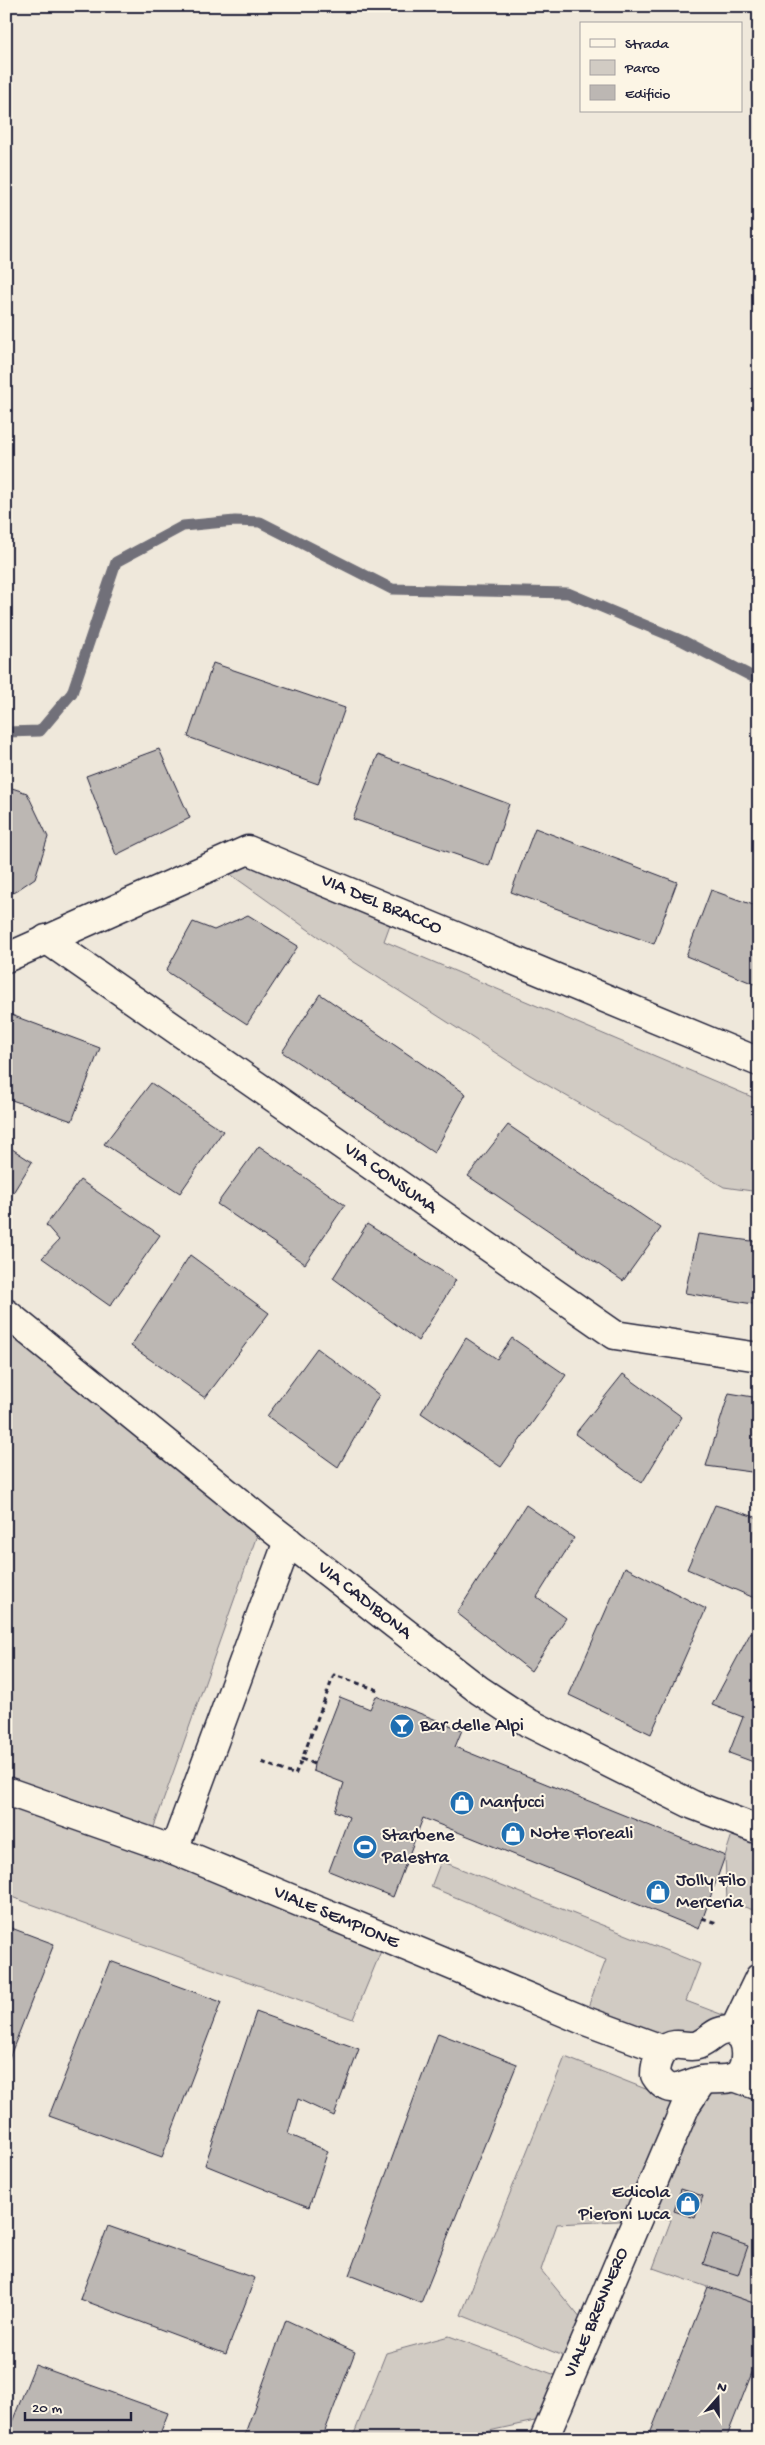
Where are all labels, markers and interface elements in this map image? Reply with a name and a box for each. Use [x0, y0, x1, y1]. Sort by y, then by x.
legend [580, 22, 742, 112]
text: Strada [625, 36, 670, 54]
text: Parco [624, 60, 660, 78]
text: Edificio [625, 86, 671, 104]
street label: VIA DEL BRACCO [316, 869, 446, 941]
street label: VIA CONSUMA [338, 1138, 443, 1221]
street label: VIA CADIBONA [311, 1556, 417, 1646]
bar icon: Bar delle Alpi [389, 1713, 415, 1739]
place label: Bar delle Alpi [419, 1715, 524, 1738]
shop icon: Manfucci [449, 1790, 475, 1816]
place label: Manfucci [480, 1792, 545, 1815]
shop icon: Note Floreali [500, 1821, 526, 1847]
place label: Note Floreali [530, 1823, 634, 1846]
place label: Starbene Palestra [381, 1825, 455, 1870]
sports icon: Starbene Palestra [352, 1834, 378, 1860]
place label: Jolly Filo Merceria [676, 1870, 746, 1915]
shop icon: Jolly Filo Merceria [645, 1879, 671, 1905]
street label: VIALE SEMPIONE [269, 1881, 403, 1955]
place label: Edicola Pieroni Luca [577, 2182, 671, 2227]
shop icon: Edicola Pieroni Luca [675, 2191, 701, 2217]
street label: VIALE BRENNERO [559, 2244, 635, 2382]
north arrow [692, 2372, 742, 2422]
text: N [714, 2379, 729, 2398]
scale bar [25, 2390, 131, 2422]
text: 20 m [32, 2400, 62, 2418]

